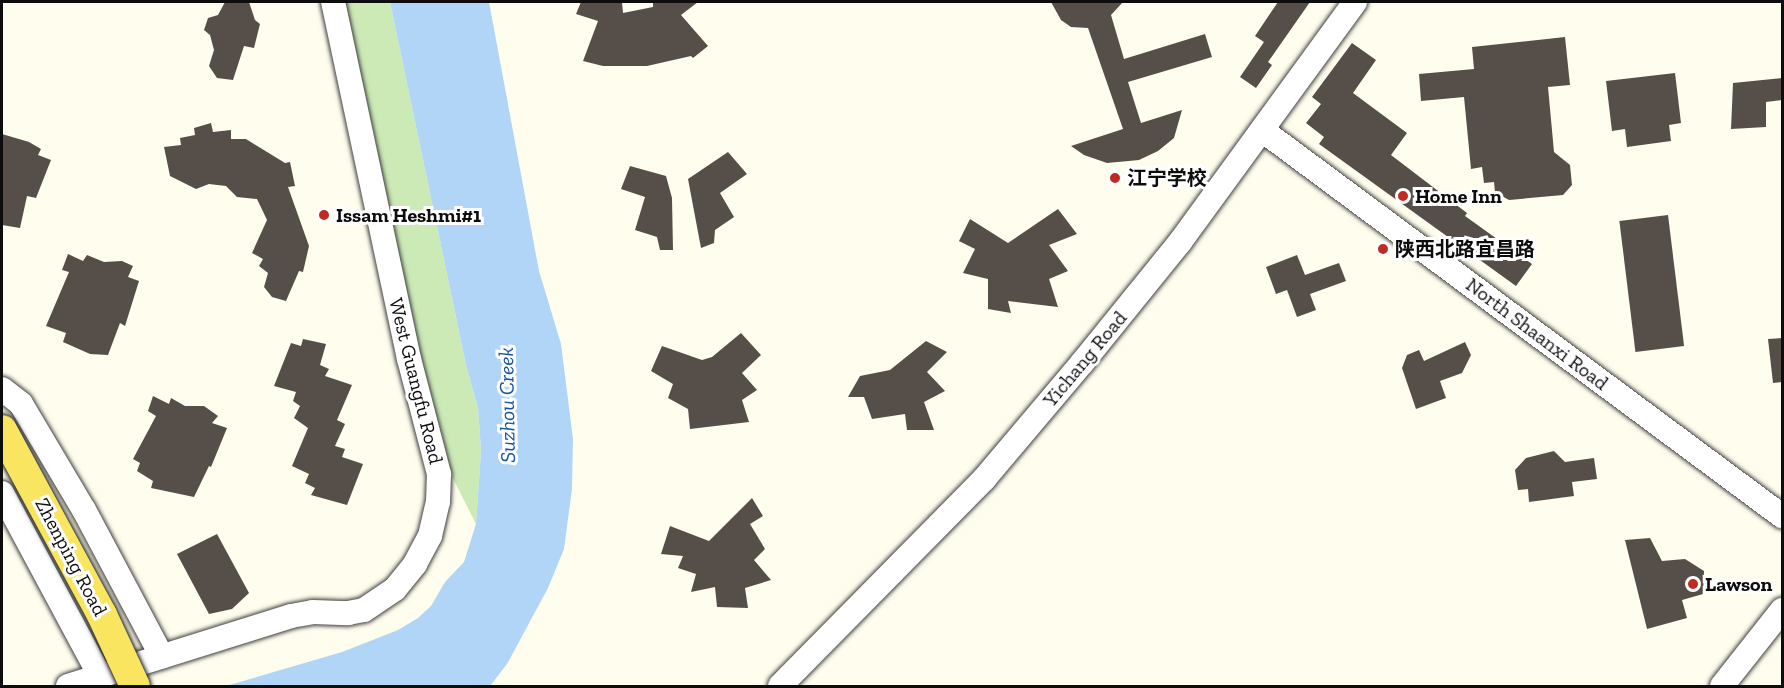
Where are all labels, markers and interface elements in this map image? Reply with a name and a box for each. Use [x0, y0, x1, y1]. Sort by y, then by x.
place label: 江宁学校 [1127, 166, 1207, 190]
marker: 江宁学校 [1108, 171, 1122, 185]
place label: Home Inn [1415, 184, 1502, 208]
marker: Home Inn [1396, 189, 1410, 203]
place label: Issam Heshmi#1 [336, 203, 481, 227]
marker: Issam Heshmi#1 [317, 208, 331, 222]
place label: 陕西北路宜昌路 [1395, 237, 1535, 261]
marker: 陕西北路宜昌路 [1376, 242, 1390, 256]
street label: North Shaanxi Road [1461, 273, 1613, 395]
street label: West Guangfu Road [384, 296, 448, 466]
street label: Yichang Road [1038, 306, 1132, 412]
water label: Suzhou Creek [493, 347, 521, 463]
street label: Zhenping Road [30, 494, 112, 620]
place label: Lawson [1705, 572, 1772, 596]
marker: Lawson [1686, 577, 1700, 591]

